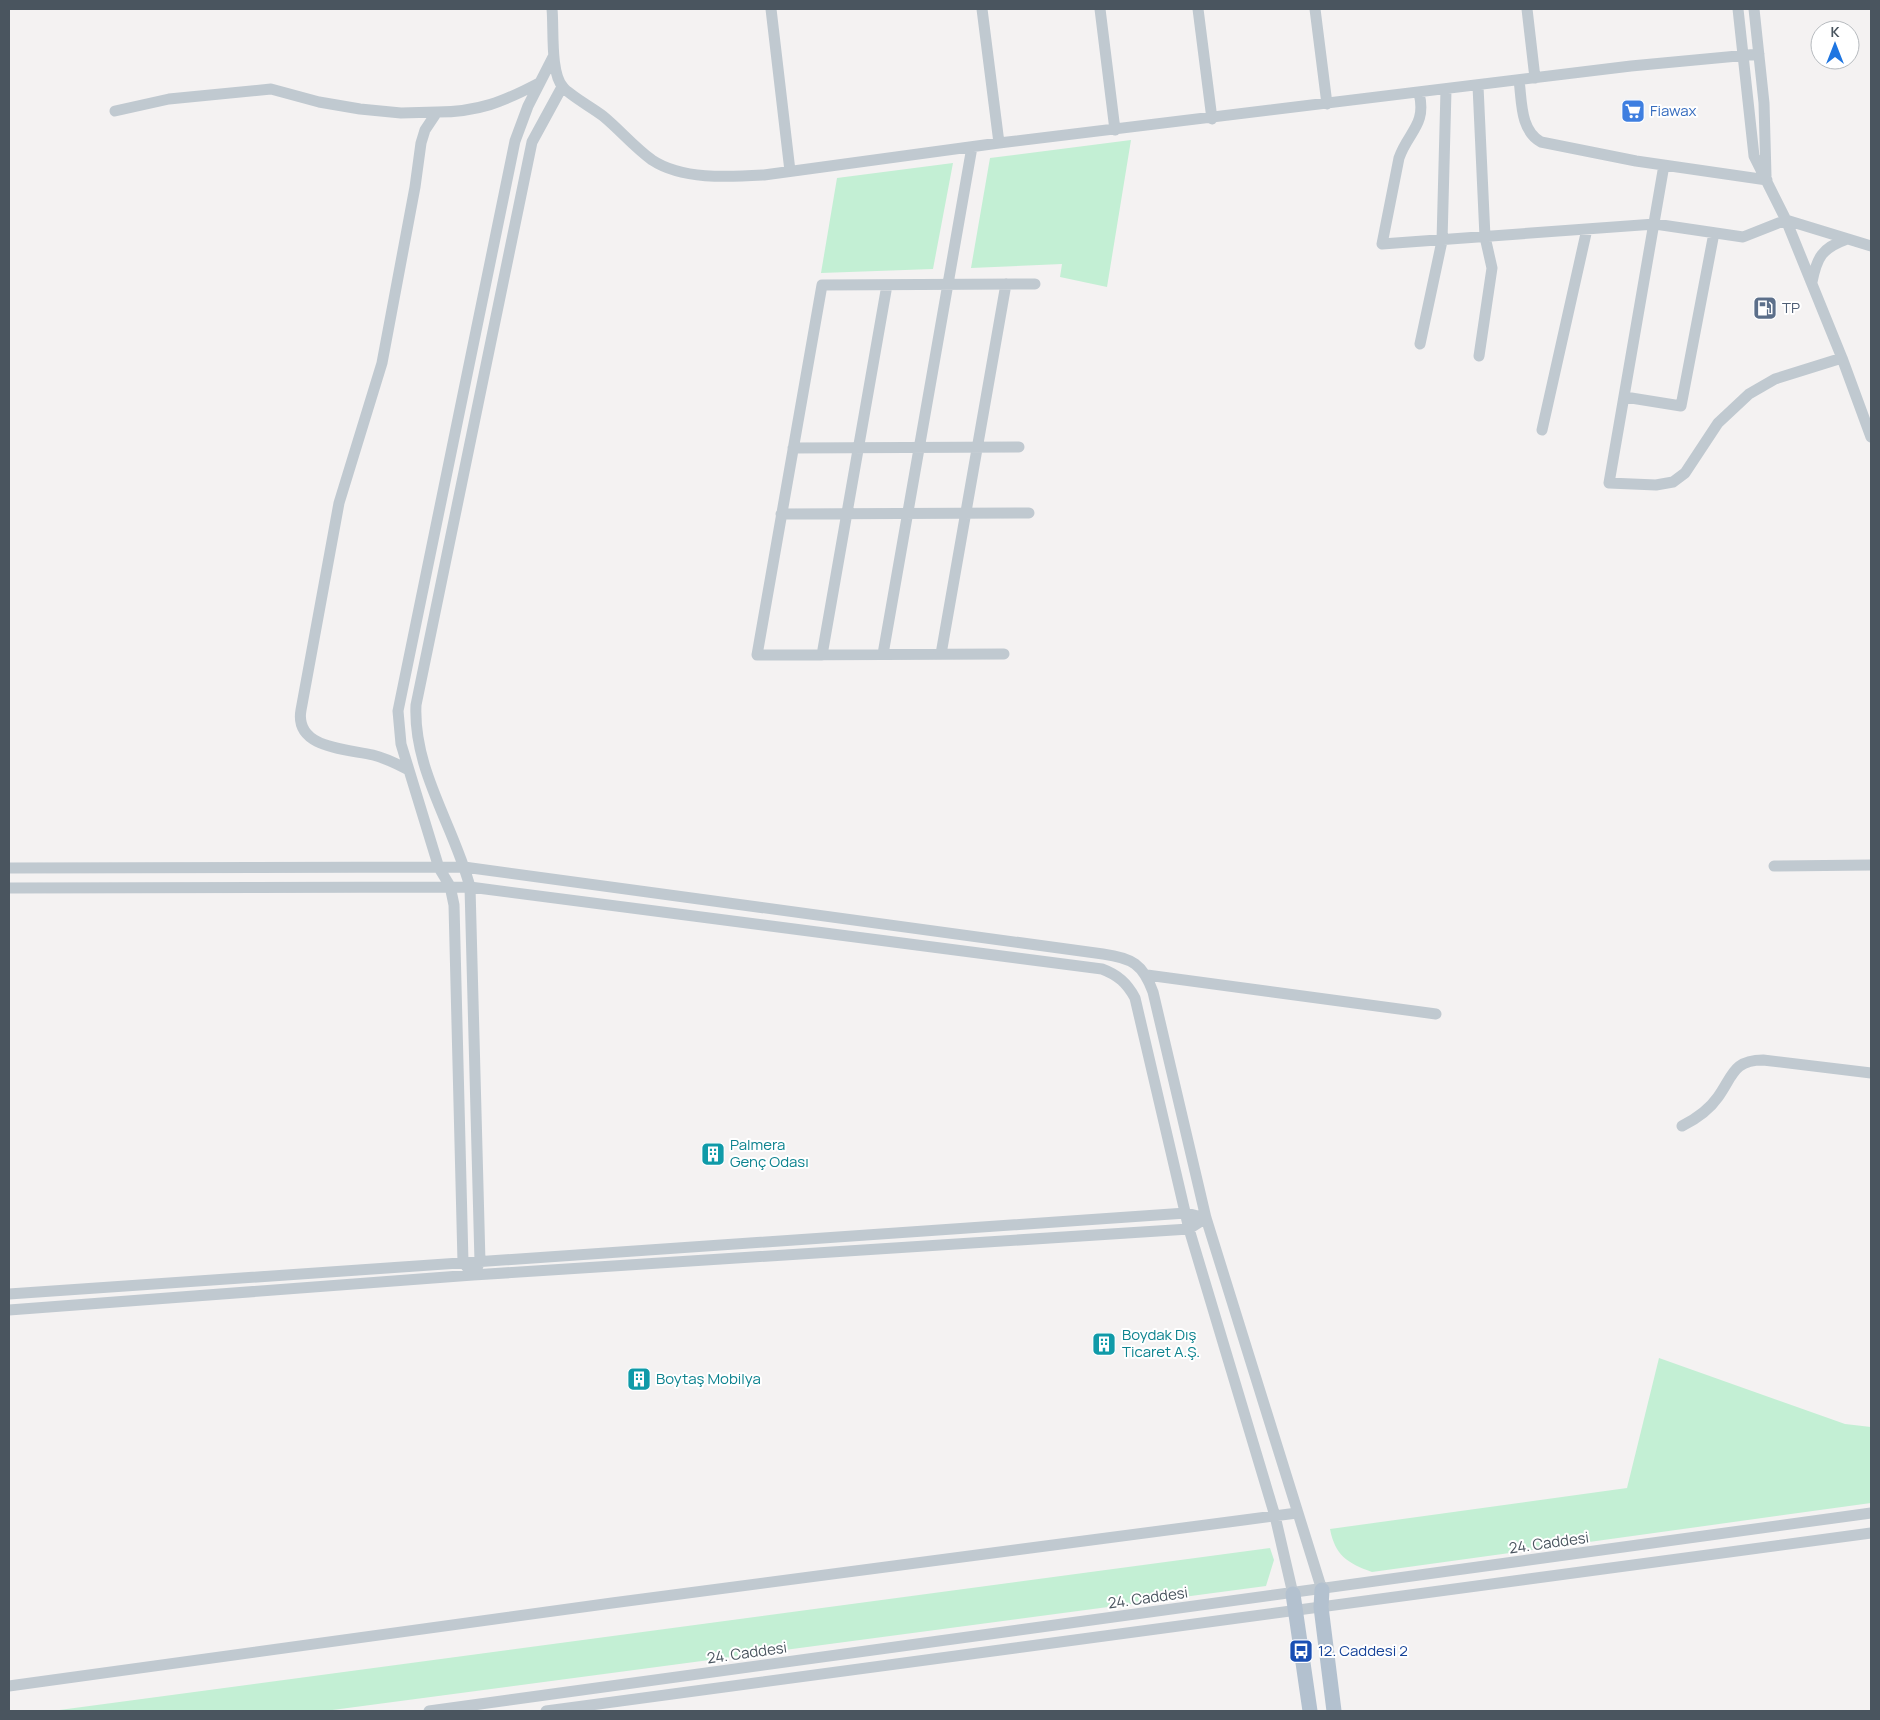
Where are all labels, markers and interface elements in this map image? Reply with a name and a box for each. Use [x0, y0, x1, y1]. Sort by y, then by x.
north arrow [1810, 20, 1860, 70]
text: K [1830, 22, 1840, 41]
supermarket icon: Fiawax [1620, 98, 1646, 124]
place label: Fiawax [1650, 100, 1696, 121]
fuel station icon: TP [1752, 295, 1778, 321]
place label: TP [1782, 297, 1800, 318]
place label: Palmera Genç Odası [730, 1134, 809, 1172]
building icon: Palmera Genç Odası [700, 1141, 726, 1167]
place label: Boydak Dış Ticaret A.Ş. [1122, 1324, 1200, 1362]
building icon: Boydak Dış Ticaret A.Ş. [1091, 1331, 1117, 1357]
building icon: Boytaş Mobilya [626, 1366, 652, 1392]
place label: Boytaş Mobilya [656, 1368, 761, 1389]
street label: 24. Caddesi [1508, 1526, 1590, 1559]
street label: 24. Caddesi [1107, 1581, 1189, 1614]
street label: 24. Caddesi [706, 1636, 788, 1669]
bus stop icon: 12. Caddesi 2 [1288, 1638, 1314, 1664]
place label: 12. Caddesi 2 [1318, 1640, 1408, 1661]

